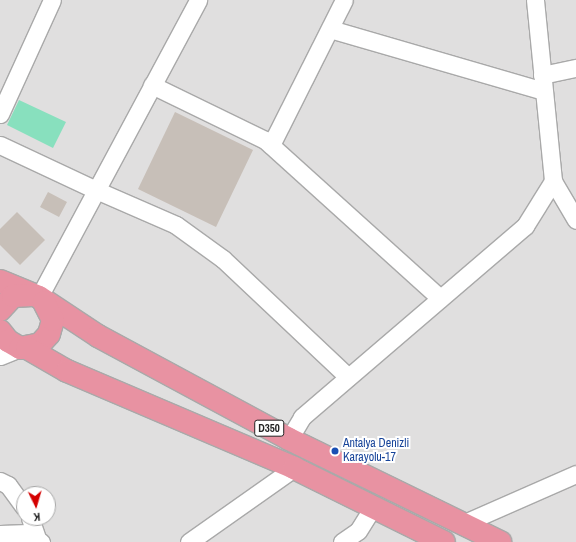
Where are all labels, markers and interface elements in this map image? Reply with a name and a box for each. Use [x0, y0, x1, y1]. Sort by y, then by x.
road number: D350 [254, 419, 284, 437]
place label: Antalya Denizli Karayolu-17 [343, 437, 409, 465]
marker: Antalya Denizli Karayolu-17 [330, 446, 340, 456]
north arrow [16, 486, 56, 526]
text: K [33, 510, 41, 524]

